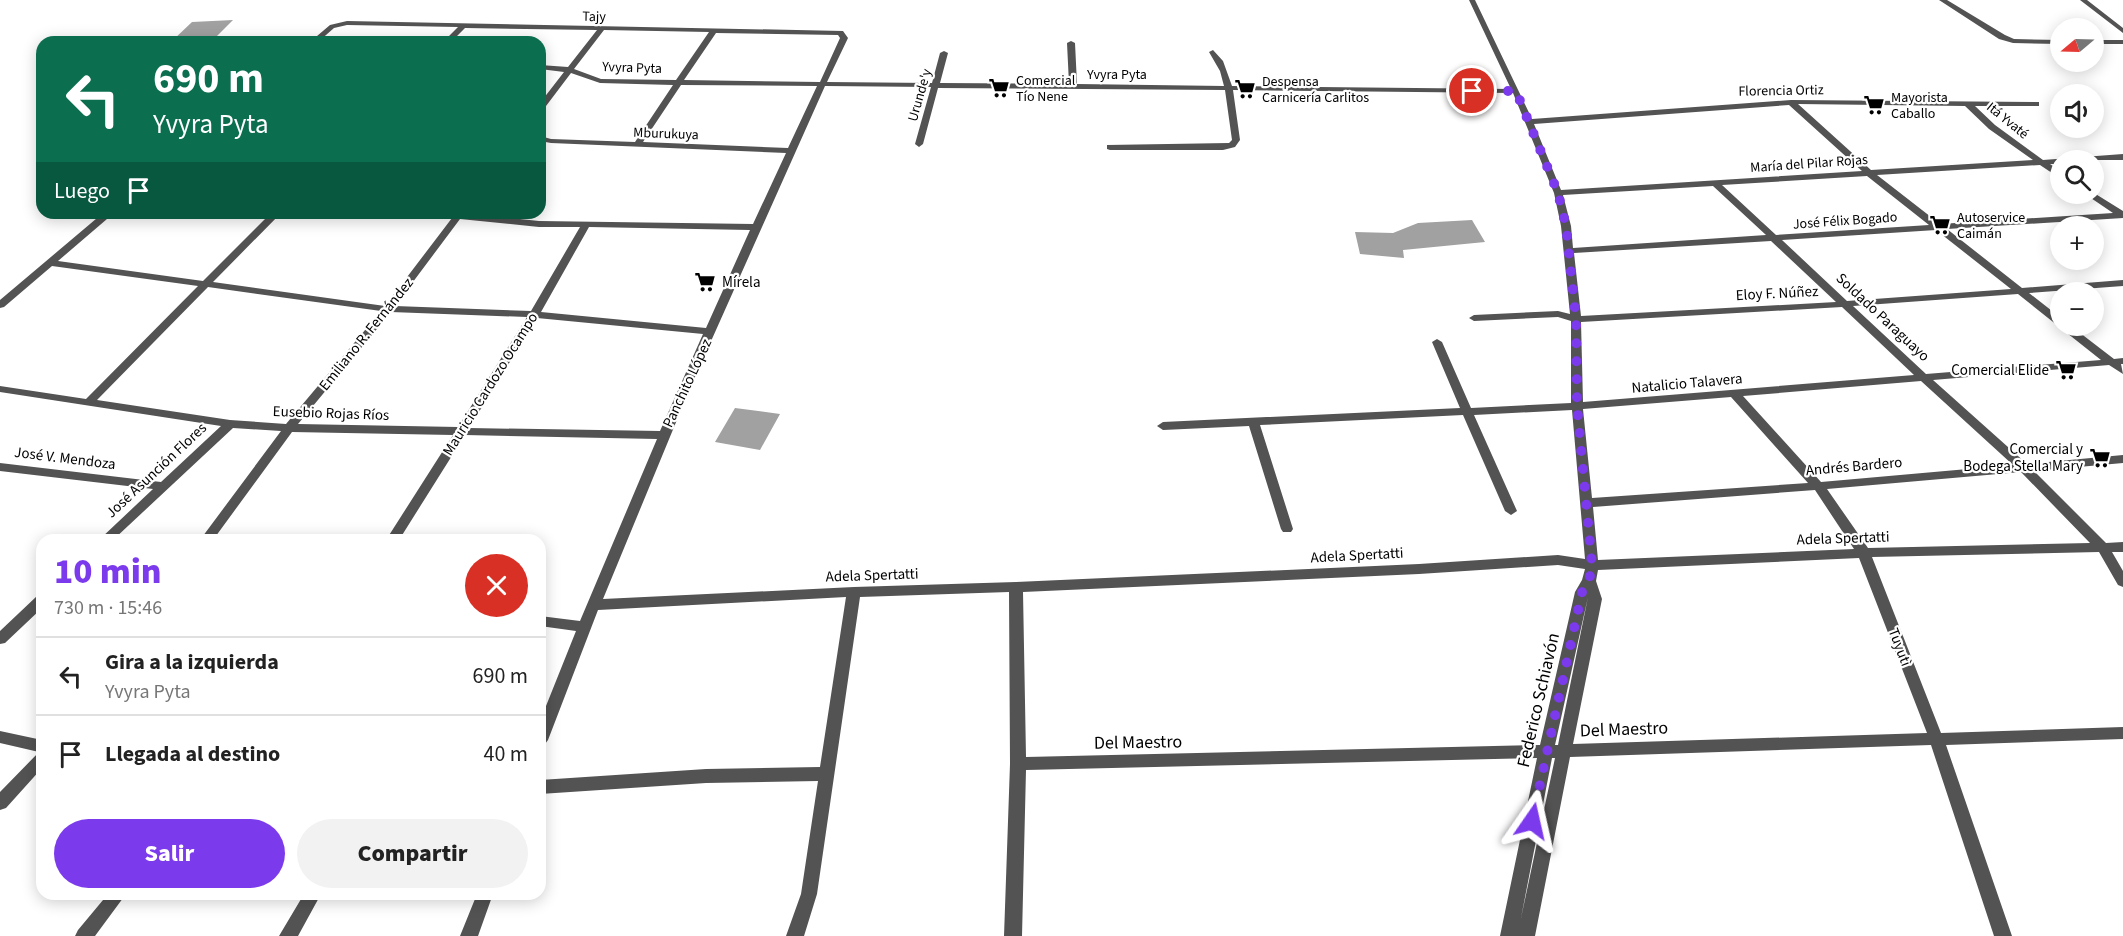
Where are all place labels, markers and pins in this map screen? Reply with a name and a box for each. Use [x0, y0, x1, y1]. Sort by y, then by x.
pin [1446, 65, 1497, 116]
place label: Comercial Tío Nene [1016, 71, 1076, 107]
place label: Despensa Carnicería Carlitos [1262, 72, 1369, 108]
supermarket icon: Comercial Tío Nene [987, 76, 1011, 100]
supermarket icon: Despensa Carnicería Carlitos [1233, 77, 1257, 101]
place label: Mayorista Caballo [1891, 88, 1948, 124]
supermarket icon: Mayorista Caballo [1862, 93, 1886, 117]
place label: Autoservice Caimán [1957, 208, 2025, 244]
supermarket icon: Autoservice Caimán [1928, 213, 1952, 237]
supermarket icon: Mírela [693, 270, 717, 294]
place label: Mírela [722, 272, 760, 293]
supermarket icon: Comercial Elide [2054, 358, 2078, 382]
place label: Comercial Elide [1951, 360, 2049, 381]
place label: Comercial y Bodega Stella Mary [1963, 439, 2083, 477]
supermarket icon: Comercial y Bodega Stella Mary [2088, 446, 2112, 470]

